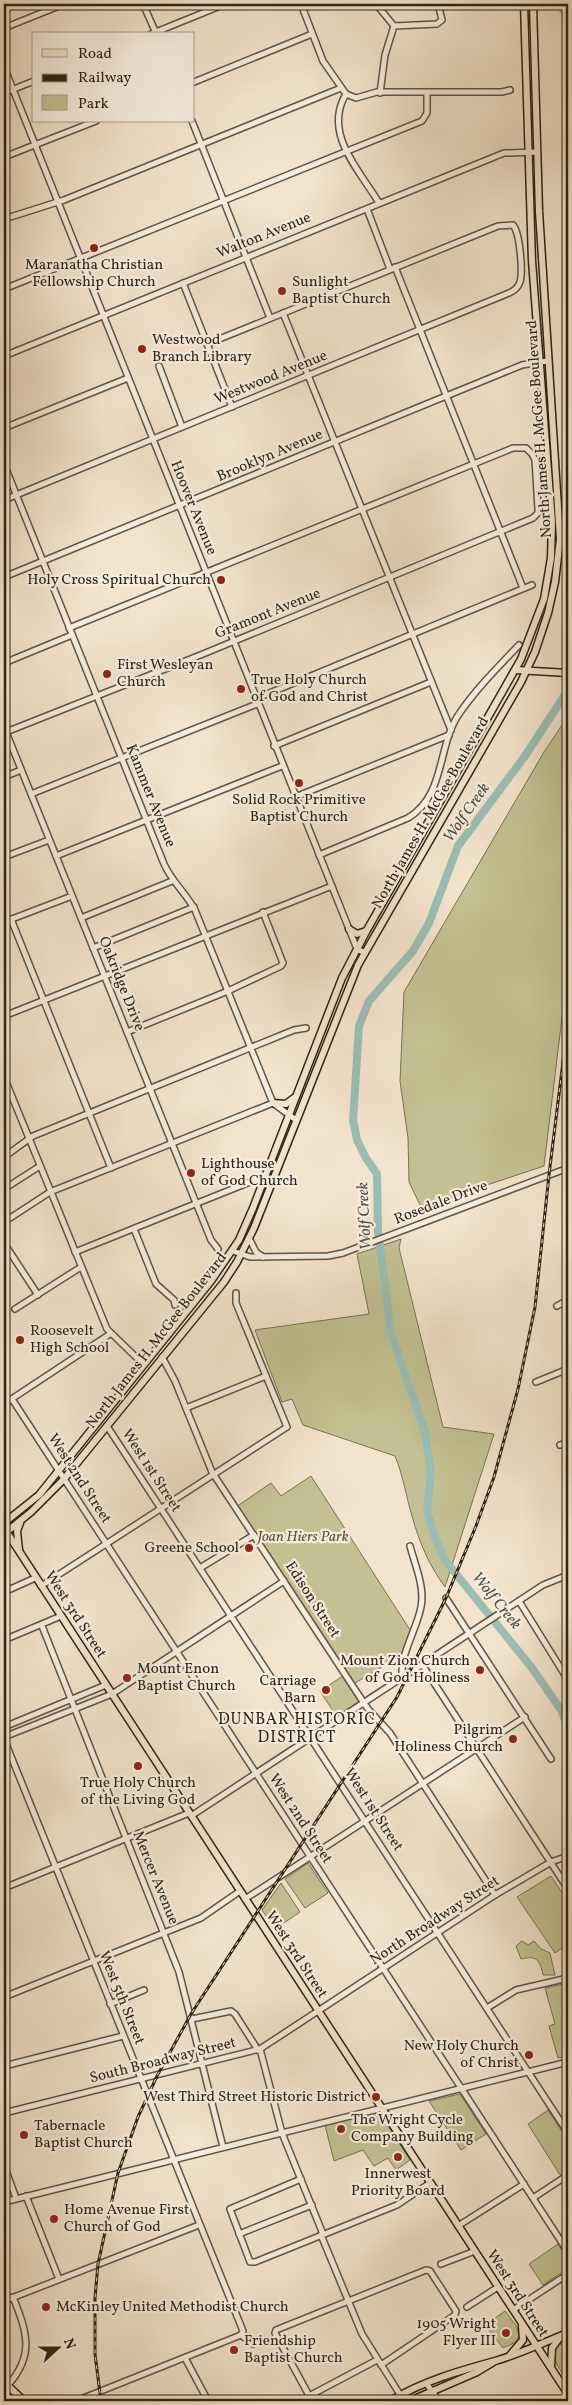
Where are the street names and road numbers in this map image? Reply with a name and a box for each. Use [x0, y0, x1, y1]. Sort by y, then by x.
street label: Walton Avenue [214, 208, 314, 264]
street label: North James H. McGee Boulevard [522, 319, 558, 539]
street label: Westwood Avenue [211, 346, 331, 410]
street label: Brooklyn Avenue [214, 424, 326, 488]
street label: Hoover Avenue [164, 458, 222, 558]
street label: Gramont Avenue [212, 583, 324, 645]
street label: North James H. McGee Boulevard [367, 713, 495, 913]
street label: Kammer Avenue [120, 741, 180, 851]
street label: Oakridge Drive [92, 934, 150, 1034]
street label: Rosedale Drive [391, 1176, 491, 1230]
street label: North James H. McGee Boulevard [81, 1248, 233, 1434]
street label: West 1st Street [116, 1425, 186, 1517]
street label: West 2nd Street [42, 1430, 116, 1528]
street label: Edison Street [279, 1558, 345, 1642]
street label: West 3rd Street [39, 1567, 111, 1663]
street label: West 1st Street [338, 1764, 408, 1856]
street label: West 2nd Street [263, 1770, 337, 1868]
street label: Mercer Avenue [127, 1828, 183, 1928]
street label: North Broadway Street [366, 1871, 504, 1971]
street label: West 3rd Street [260, 1907, 332, 2003]
street label: West 5th Street [93, 1948, 149, 2048]
street label: South Broadway Street [88, 2033, 238, 2089]
street label: West 3rd Street [481, 2246, 553, 2342]

